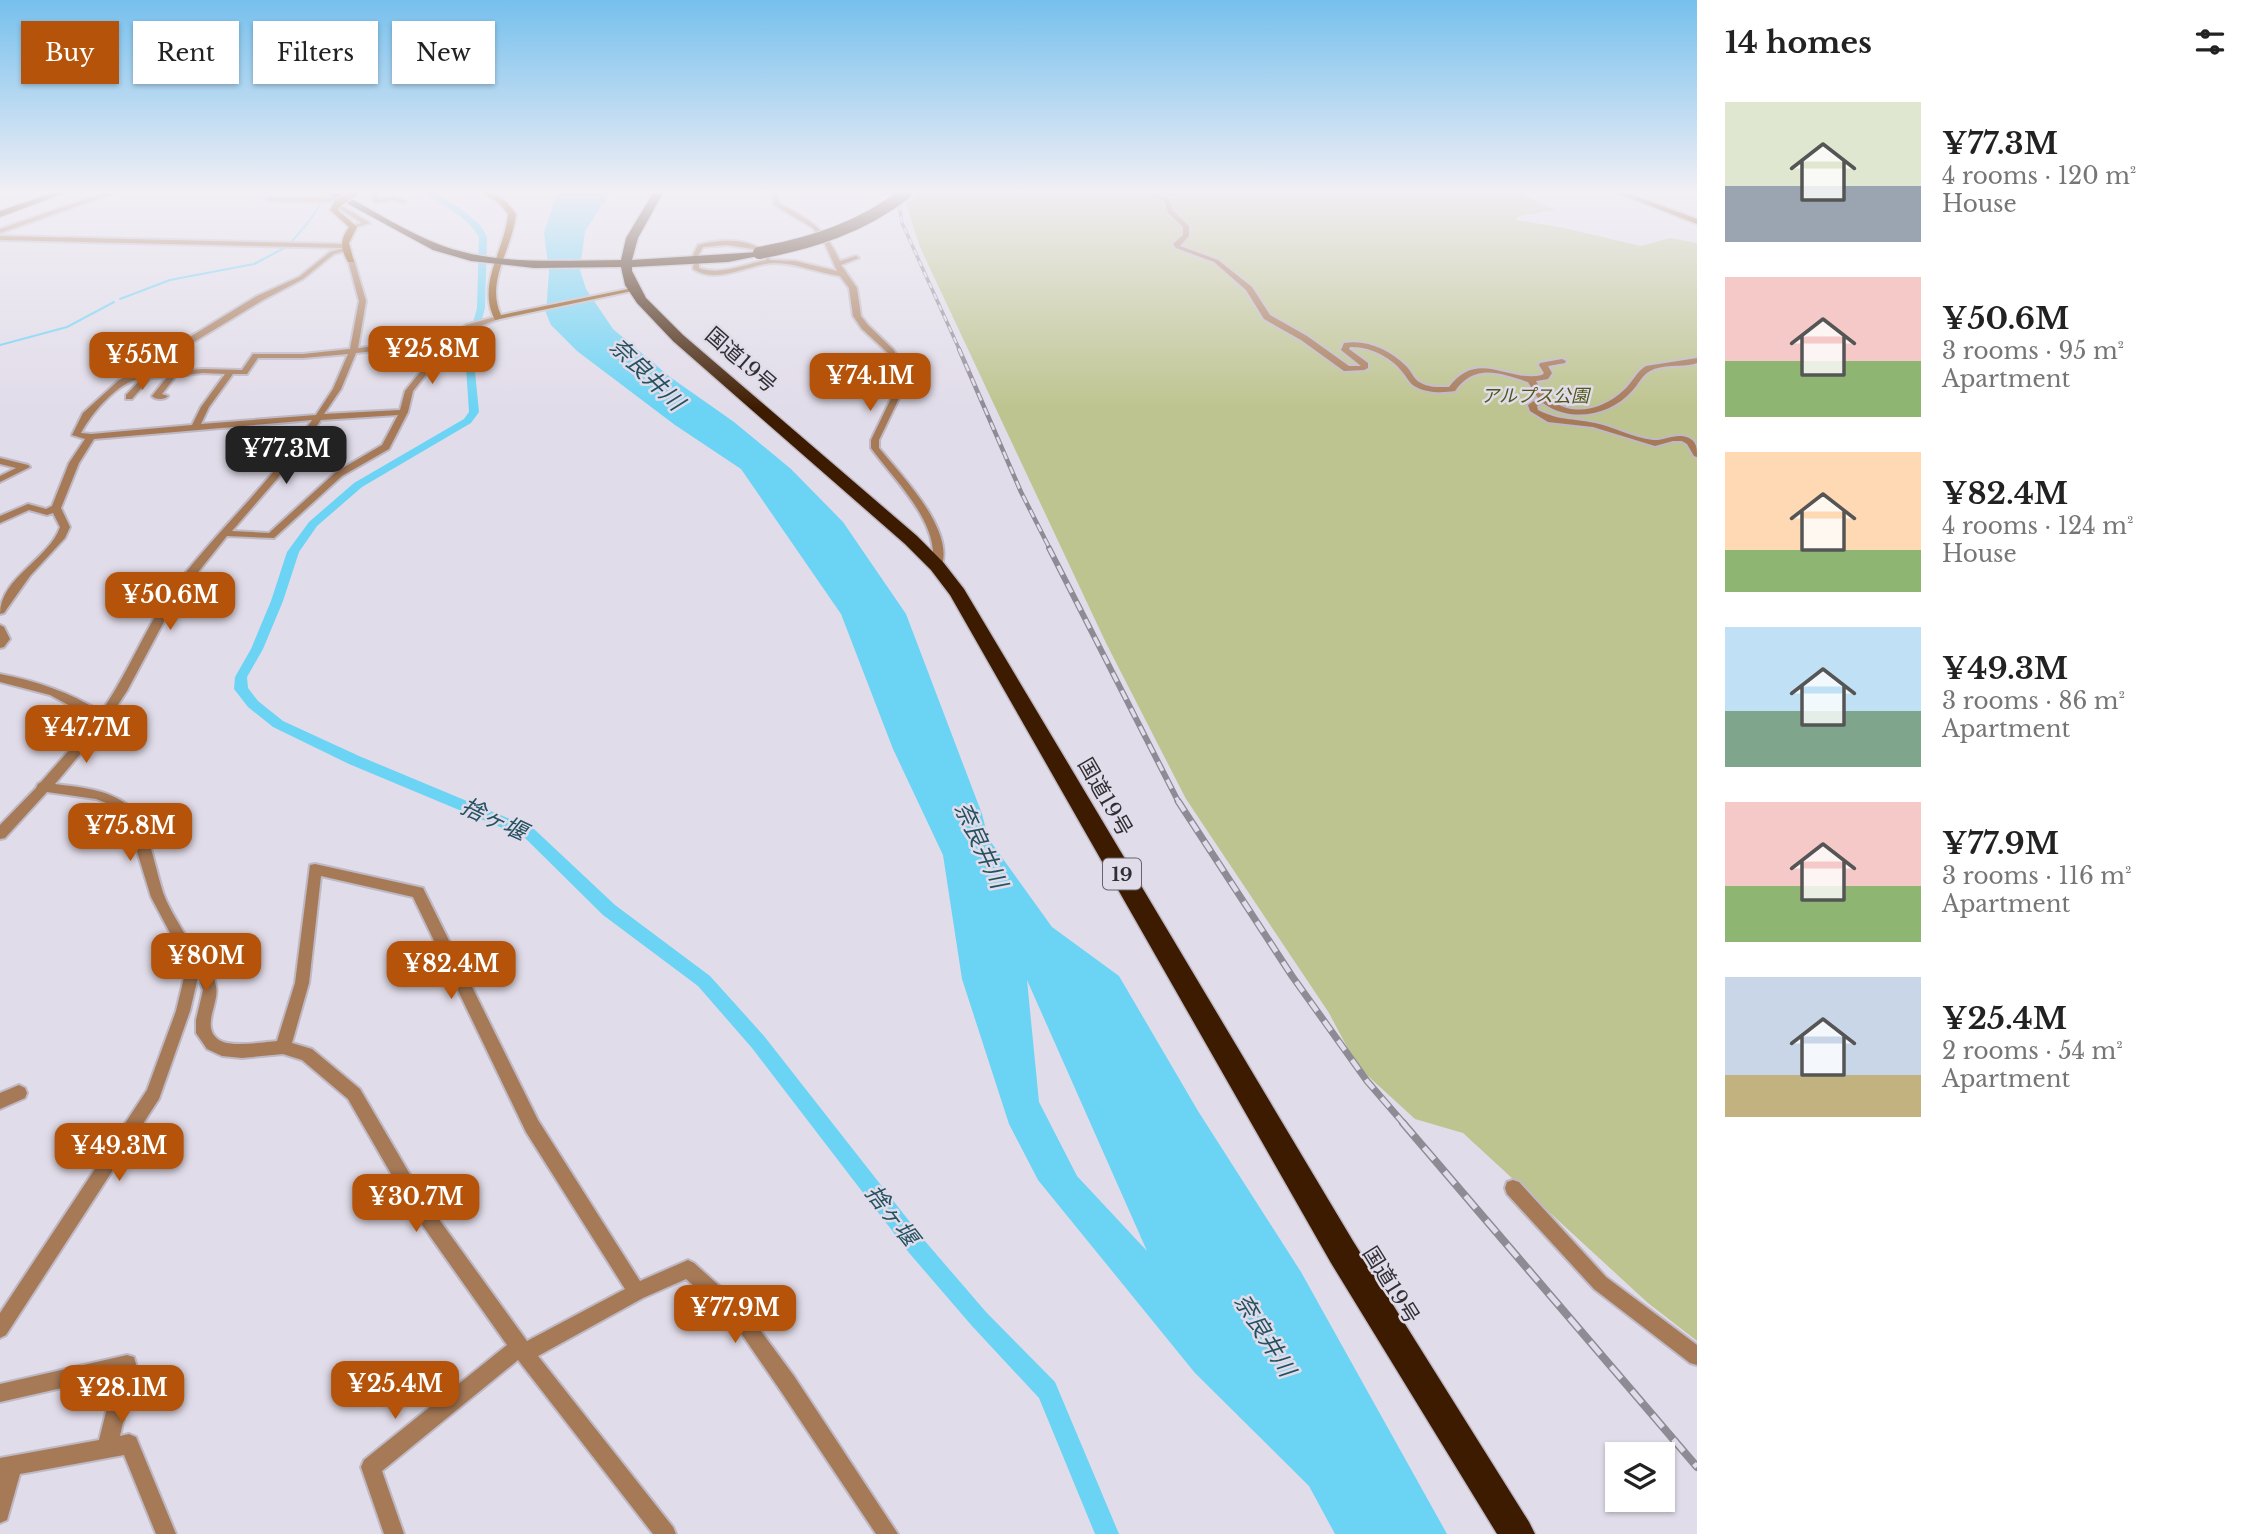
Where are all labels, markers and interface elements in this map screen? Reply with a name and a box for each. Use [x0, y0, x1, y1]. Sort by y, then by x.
chip: Buy [21, 21, 119, 84]
chip: Rent [133, 21, 239, 84]
chip: Filters [253, 21, 378, 84]
chip: New [392, 21, 495, 84]
icon: filters [2191, 23, 2229, 61]
text: 14 homes [1725, 24, 1872, 61]
text: ¥77.3M [1942, 125, 2058, 162]
icon: home [1781, 130, 1865, 214]
text: 4 rooms · 120 m² [1942, 162, 2136, 190]
text: House [1942, 190, 2017, 218]
text: ¥50.6M [1942, 300, 2069, 337]
icon: home [1781, 305, 1865, 389]
street label: 国道19号 [700, 322, 782, 398]
pin: ¥25.8M [375, 326, 489, 386]
pin: ¥55M [101, 332, 183, 392]
water label: 奈良井川 [604, 332, 692, 418]
text: ¥25.8M [384, 335, 480, 363]
text: 3 rooms · 95 m² [1942, 337, 2124, 365]
text: ¥55M [105, 341, 179, 369]
pin: ¥74.1M [813, 354, 927, 413]
text: ¥74.1M [826, 362, 914, 390]
text: Apartment [1942, 365, 2070, 393]
park label: アルプス公園 [1481, 385, 1592, 407]
pin: ¥77.3M [229, 426, 343, 486]
text: ¥77.3M [242, 435, 330, 463]
text: ¥82.4M [1942, 475, 2068, 512]
icon: home [1781, 480, 1865, 564]
text: 4 rooms · 124 m² [1942, 512, 2133, 540]
text: House [1942, 540, 2017, 568]
pin: ¥50.6M [113, 572, 227, 632]
text: ¥50.6M [121, 581, 219, 609]
text: ¥49.3M [1942, 650, 2068, 687]
icon: home [1781, 655, 1865, 739]
text: 3 rooms · 86 m² [1942, 687, 2125, 715]
pin: ¥47.7M [29, 706, 143, 765]
text: ¥47.7M [41, 714, 131, 742]
text: Apartment [1942, 715, 2070, 743]
street label: 国道19号 [1072, 753, 1138, 841]
water label: 捨ヶ堰 [457, 792, 535, 848]
water label: 奈良井川 [949, 797, 1014, 895]
pin: ¥75.8M [73, 804, 187, 863]
text: ¥75.8M [84, 812, 176, 840]
text: ¥77.9M [1942, 825, 2059, 862]
icon: home [1781, 830, 1865, 914]
road number: 19 [1103, 859, 1141, 890]
text: 3 rooms · 116 m² [1942, 862, 2132, 890]
text: Apartment [1942, 890, 2070, 918]
pin: ¥80M [165, 934, 247, 993]
text: ¥80M [167, 942, 245, 970]
pin: ¥82.4M [394, 942, 508, 1001]
text: ¥82.4M [403, 950, 499, 978]
text: ¥25.4M [1942, 1000, 2067, 1037]
icon: home [1781, 1005, 1865, 1089]
text: 2 rooms · 54 m² [1942, 1037, 2123, 1065]
text: Apartment [1942, 1065, 2070, 1093]
pin: ¥49.3M [62, 1124, 176, 1183]
text: ¥49.3M [71, 1132, 167, 1160]
pin: ¥30.7M [359, 1174, 473, 1234]
water label: 捨ヶ堰 [860, 1179, 927, 1254]
text: ¥30.7M [368, 1183, 464, 1211]
street label: 国道19号 [1357, 1242, 1425, 1328]
pin: ¥77.9M [678, 1286, 792, 1345]
water label: 奈良井川 [1229, 1289, 1303, 1384]
text: ¥77.9M [690, 1294, 780, 1322]
pin: ¥25.4M [338, 1362, 452, 1421]
pin: ¥28.1M [65, 1366, 179, 1425]
text: ¥25.4M [347, 1370, 443, 1398]
text: ¥28.1M [76, 1374, 168, 1402]
map controls [1605, 1442, 1675, 1512]
button: layers [1605, 1442, 1675, 1512]

